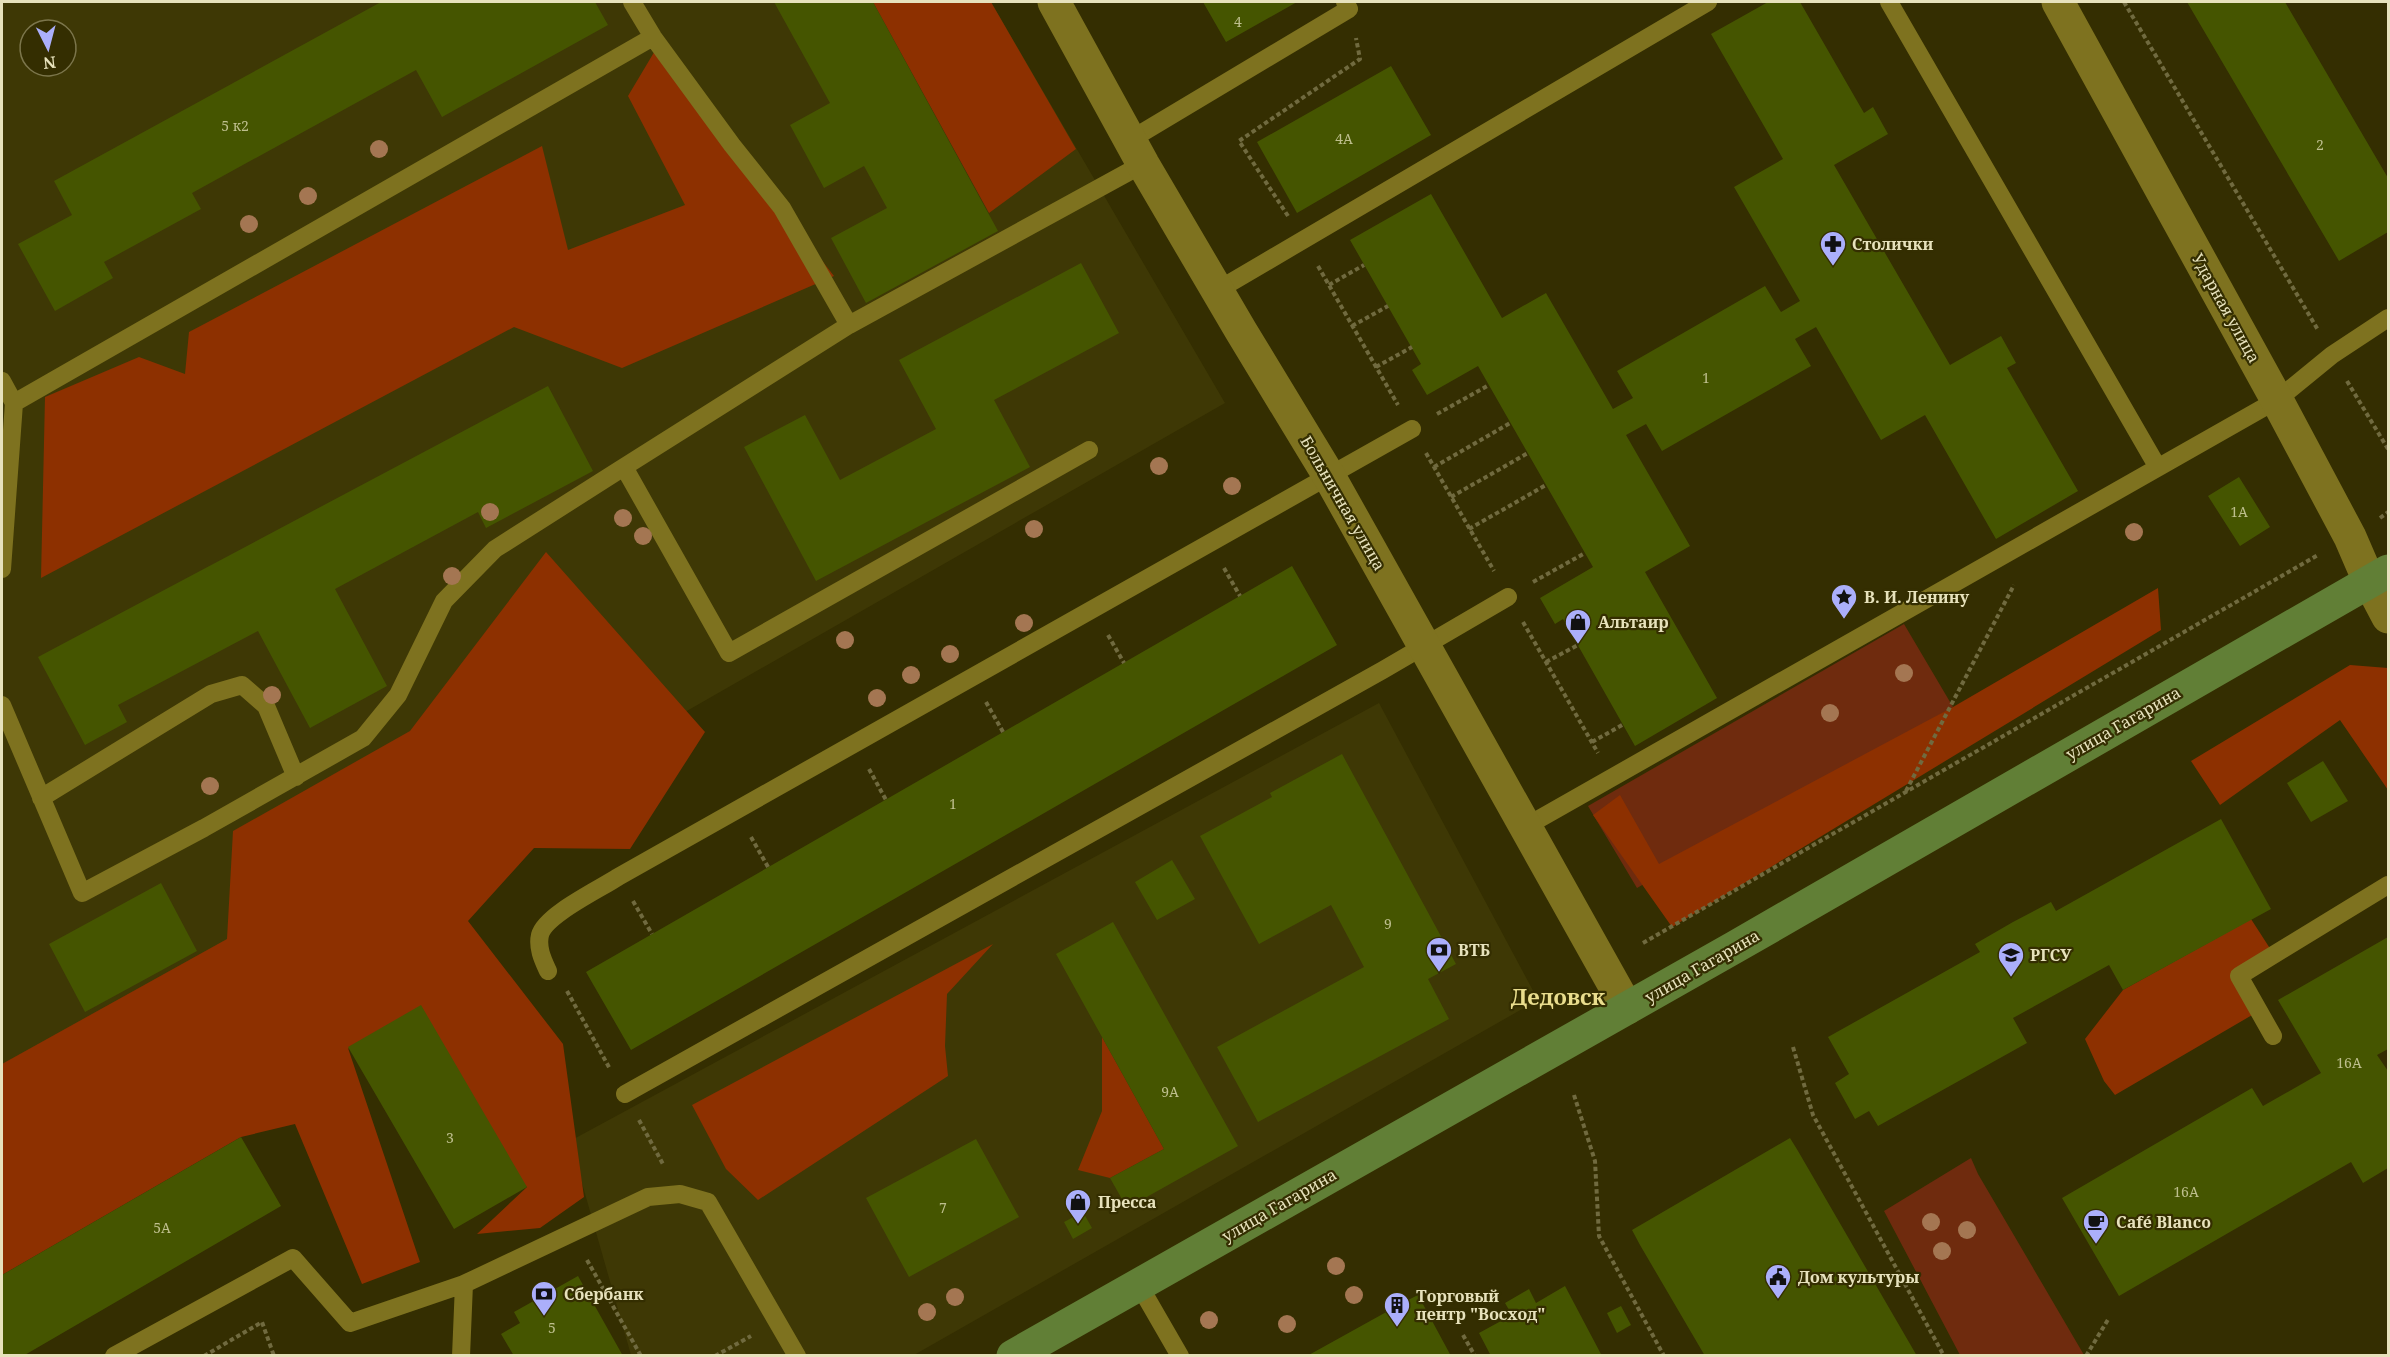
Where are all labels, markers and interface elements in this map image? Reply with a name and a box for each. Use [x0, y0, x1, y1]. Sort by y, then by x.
house number: 4 [1234, 12, 1242, 31]
north arrow [18, 18, 78, 78]
text: N [42, 51, 57, 75]
house number: 5 к2 [221, 116, 249, 135]
house number: 4А [1335, 129, 1353, 148]
house number: 2 [2316, 135, 2324, 154]
pharmacy icon: Столички [1818, 229, 1848, 267]
place label: Столички [1852, 233, 1933, 255]
street label: Ударная улица [2187, 249, 2265, 367]
house number: 1 [1702, 368, 1710, 387]
street label: Больничная улица [1296, 432, 1390, 574]
house number: 1А [2230, 502, 2248, 521]
place icon: В. И. Ленину [1829, 582, 1859, 620]
place label: В. И. Ленину [1864, 586, 1969, 608]
shop icon: Альтаир [1563, 607, 1593, 645]
place label: Альтаир [1598, 611, 1669, 633]
street label: улица Гагарина [2062, 681, 2184, 765]
house number: 1 [949, 794, 957, 813]
house number: 9 [1384, 914, 1392, 933]
street label: улица Гагарина [1641, 924, 1763, 1008]
bank icon: ВТБ [1424, 935, 1454, 973]
place label: ВТБ [1458, 939, 1490, 961]
school or university icon: РГСУ [1996, 940, 2026, 978]
place label: РГСУ [2030, 944, 2072, 966]
district label: Дедовск [1511, 981, 1606, 1011]
house number: 16А [2336, 1053, 2362, 1072]
house number: 9А [1161, 1082, 1179, 1101]
house number: 3 [446, 1128, 454, 1147]
street label: улица Гагарина [1218, 1163, 1340, 1247]
house number: 16А [2173, 1182, 2199, 1201]
shop icon: Пресса [1063, 1187, 1093, 1225]
place label: Пресса [1098, 1191, 1156, 1213]
house number: 7 [939, 1198, 947, 1217]
cafe icon: Café Blanco [2081, 1207, 2111, 1245]
place label: Café Blanco [2116, 1211, 2211, 1233]
house number: 5А [153, 1218, 171, 1237]
public building icon: Дом культуры [1763, 1262, 1793, 1300]
place label: Дом культуры [1798, 1266, 1919, 1288]
bank icon: Сбербанк [529, 1279, 559, 1317]
place label: Сбербанк [564, 1283, 644, 1305]
place label: Торговый центр "Восход" [1416, 1285, 1545, 1325]
building icon: Торговый центр "Восход" [1382, 1290, 1412, 1328]
house number: 5 [548, 1318, 556, 1337]

